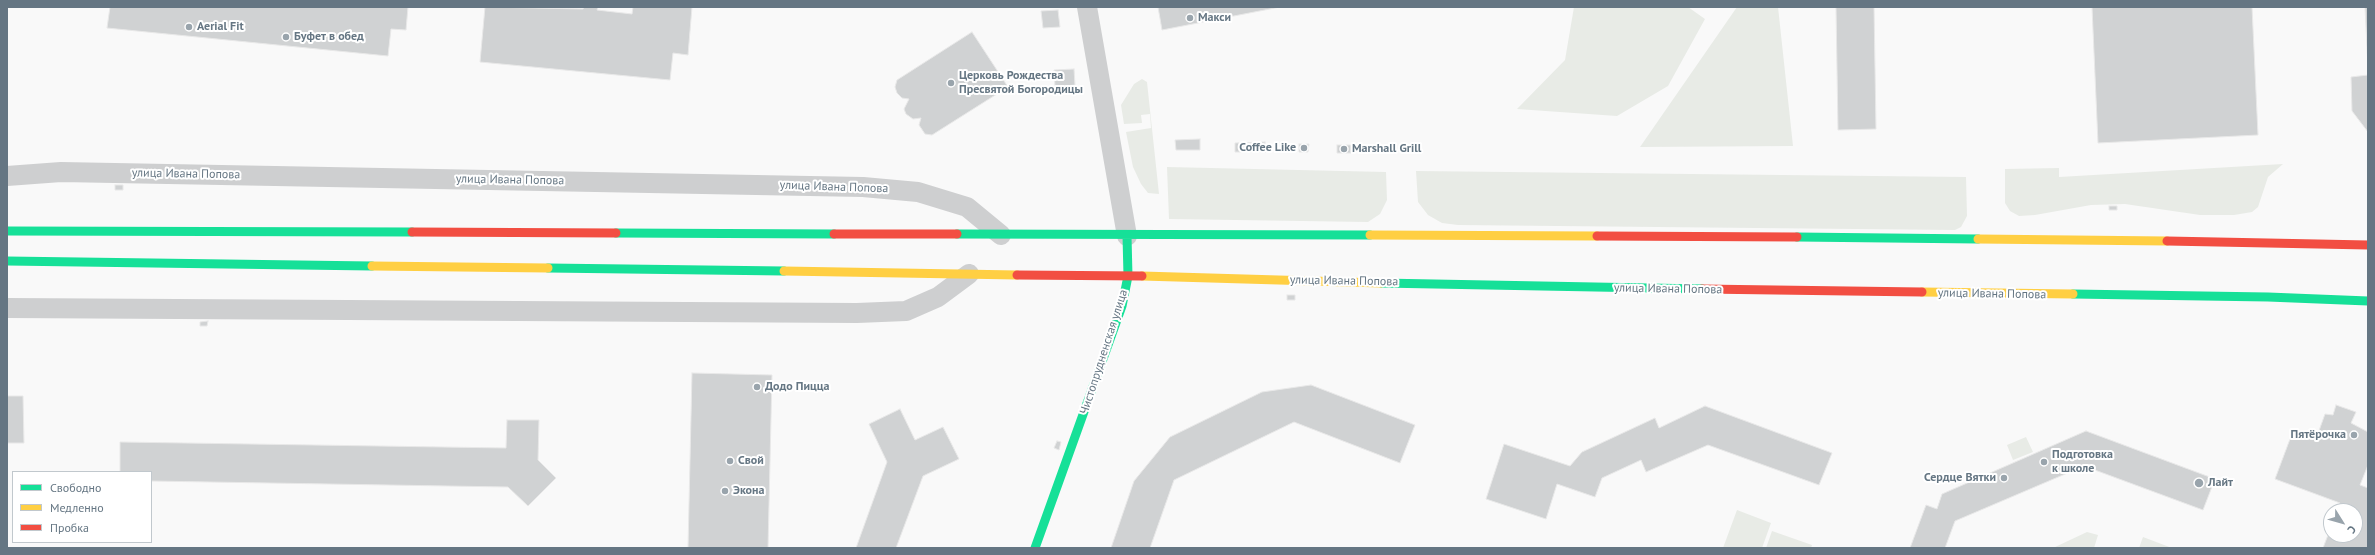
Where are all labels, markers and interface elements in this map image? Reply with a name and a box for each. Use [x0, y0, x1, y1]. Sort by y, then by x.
place label: Макси [1198, 11, 1231, 25]
marker: Макси [1185, 13, 1195, 23]
place label: Aerial Fit [197, 20, 244, 34]
marker: Aerial Fit [184, 22, 194, 32]
place label: Буфет в обед [294, 30, 364, 44]
marker: Буфет в обед [281, 32, 291, 42]
place label: Церковь Рождества Пресвятой Богородицы [959, 69, 1083, 97]
marker: Церковь Рождества Пресвятой Богородицы [946, 78, 956, 88]
place label: Coffee Like [1239, 141, 1296, 155]
place label: Marshall Grill [1352, 142, 1421, 156]
marker: Coffee Like [1299, 143, 1309, 153]
marker: Marshall Grill [1339, 144, 1349, 154]
street label: улица Ивана Попова [132, 166, 240, 182]
street label: улица Ивана Попова [456, 172, 564, 188]
street label: улица Ивана Попова [779, 178, 889, 196]
street label: улица Ивана Попова [1290, 273, 1398, 289]
street label: улица Ивана Попова [1614, 281, 1722, 297]
street label: улица Ивана Попова [1938, 286, 2046, 302]
street label: Чистопрудненская улица [1077, 288, 1131, 416]
place label: Додо Пицца [765, 380, 829, 394]
marker: Додо Пицца [752, 382, 762, 392]
place label: Пятёрочка [2290, 428, 2346, 442]
marker: Пятёрочка [2349, 430, 2359, 440]
place label: Подготовка к школе [2052, 448, 2113, 476]
place label: Свой [738, 454, 764, 468]
marker: Свой [725, 456, 735, 466]
marker: Подготовка к школе [2039, 457, 2049, 467]
legend [12, 471, 152, 543]
place label: Сердце Вятки [1924, 471, 1996, 485]
marker: Сердце Вятки [1999, 473, 2009, 483]
place label: Лайт [2208, 476, 2233, 490]
marker: Лайт [2193, 477, 2205, 489]
text: Свободно [50, 480, 101, 495]
place label: Экона [733, 484, 764, 498]
marker: Экона [720, 486, 730, 496]
text: Медленно [50, 500, 104, 515]
north arrow [2323, 503, 2363, 543]
text: Пробка [50, 520, 89, 535]
text: С [2344, 523, 2359, 536]

